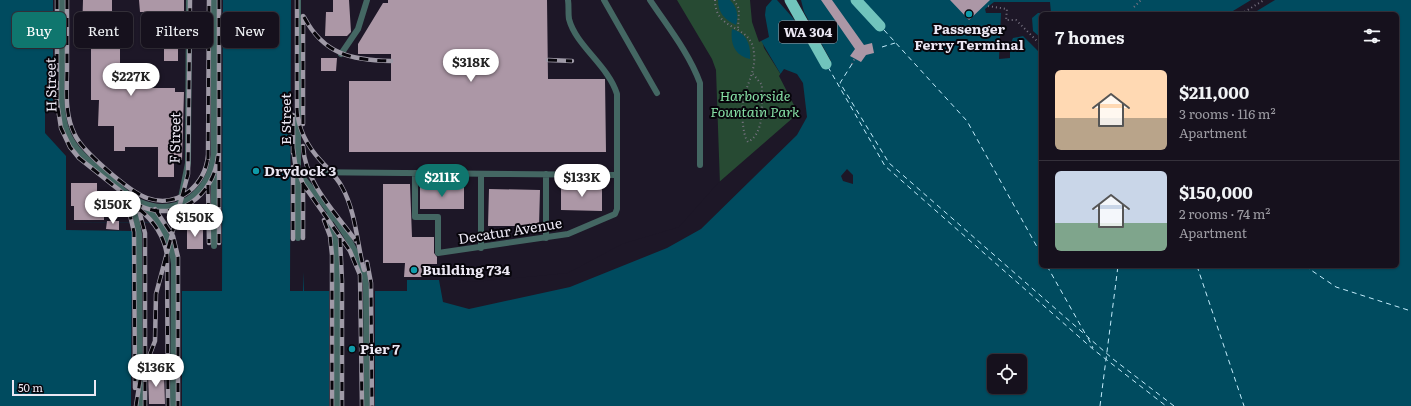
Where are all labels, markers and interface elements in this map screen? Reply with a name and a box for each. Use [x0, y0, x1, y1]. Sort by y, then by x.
marker: Passenger Ferry Terminal [964, 9, 974, 19]
chip: Buy [12, 12, 66, 48]
chip: Rent [74, 12, 133, 48]
chip: Filters [141, 12, 213, 48]
chip: New [221, 12, 279, 48]
place label: Passenger Ferry Terminal [914, 18, 1024, 54]
road number: WA 304 [779, 21, 837, 43]
text: 7 homes [1055, 24, 1125, 49]
icon: filters [1361, 25, 1383, 47]
pin: $318K [443, 49, 499, 83]
text: $318K [452, 52, 490, 71]
street label: H Street [40, 57, 60, 112]
pin: $227K [103, 63, 159, 97]
text: $227K [112, 66, 150, 85]
text: $211,000 [1179, 79, 1249, 104]
park label: Harborside Fountain Park [710, 85, 800, 121]
icon: home [1087, 86, 1135, 134]
street label: E Street [275, 93, 295, 145]
text: 3 rooms · 116 m² [1179, 104, 1276, 123]
street label: F Street [164, 112, 184, 164]
text: Apartment [1179, 123, 1247, 142]
place label: Drydock 3 [264, 160, 336, 180]
pin: $211K [414, 164, 470, 198]
pin: $133K [554, 164, 610, 198]
marker: Drydock 3 [251, 166, 261, 176]
text: $211K [424, 167, 460, 186]
text: $133K [563, 167, 601, 186]
text: $150,000 [1179, 179, 1253, 204]
icon: home [1087, 187, 1135, 235]
pin: $150K [85, 191, 141, 225]
text: $150K [94, 194, 132, 213]
pin: $150K [167, 204, 223, 238]
text: 2 rooms · 74 m² [1179, 204, 1270, 223]
text: $150K [176, 207, 214, 226]
street label: Decatur Avenue [456, 212, 563, 248]
text: Apartment [1179, 223, 1247, 242]
place label: Building 734 [422, 259, 511, 279]
marker: Building 734 [409, 265, 419, 275]
place label: Pier 7 [360, 338, 400, 358]
marker: Pier 7 [347, 344, 357, 354]
pin: $136K [128, 354, 184, 388]
map controls [987, 354, 1027, 394]
button: locate [987, 354, 1027, 394]
text: $136K [137, 357, 175, 376]
scale bar [12, 378, 96, 397]
text: 50 m [18, 379, 43, 395]

